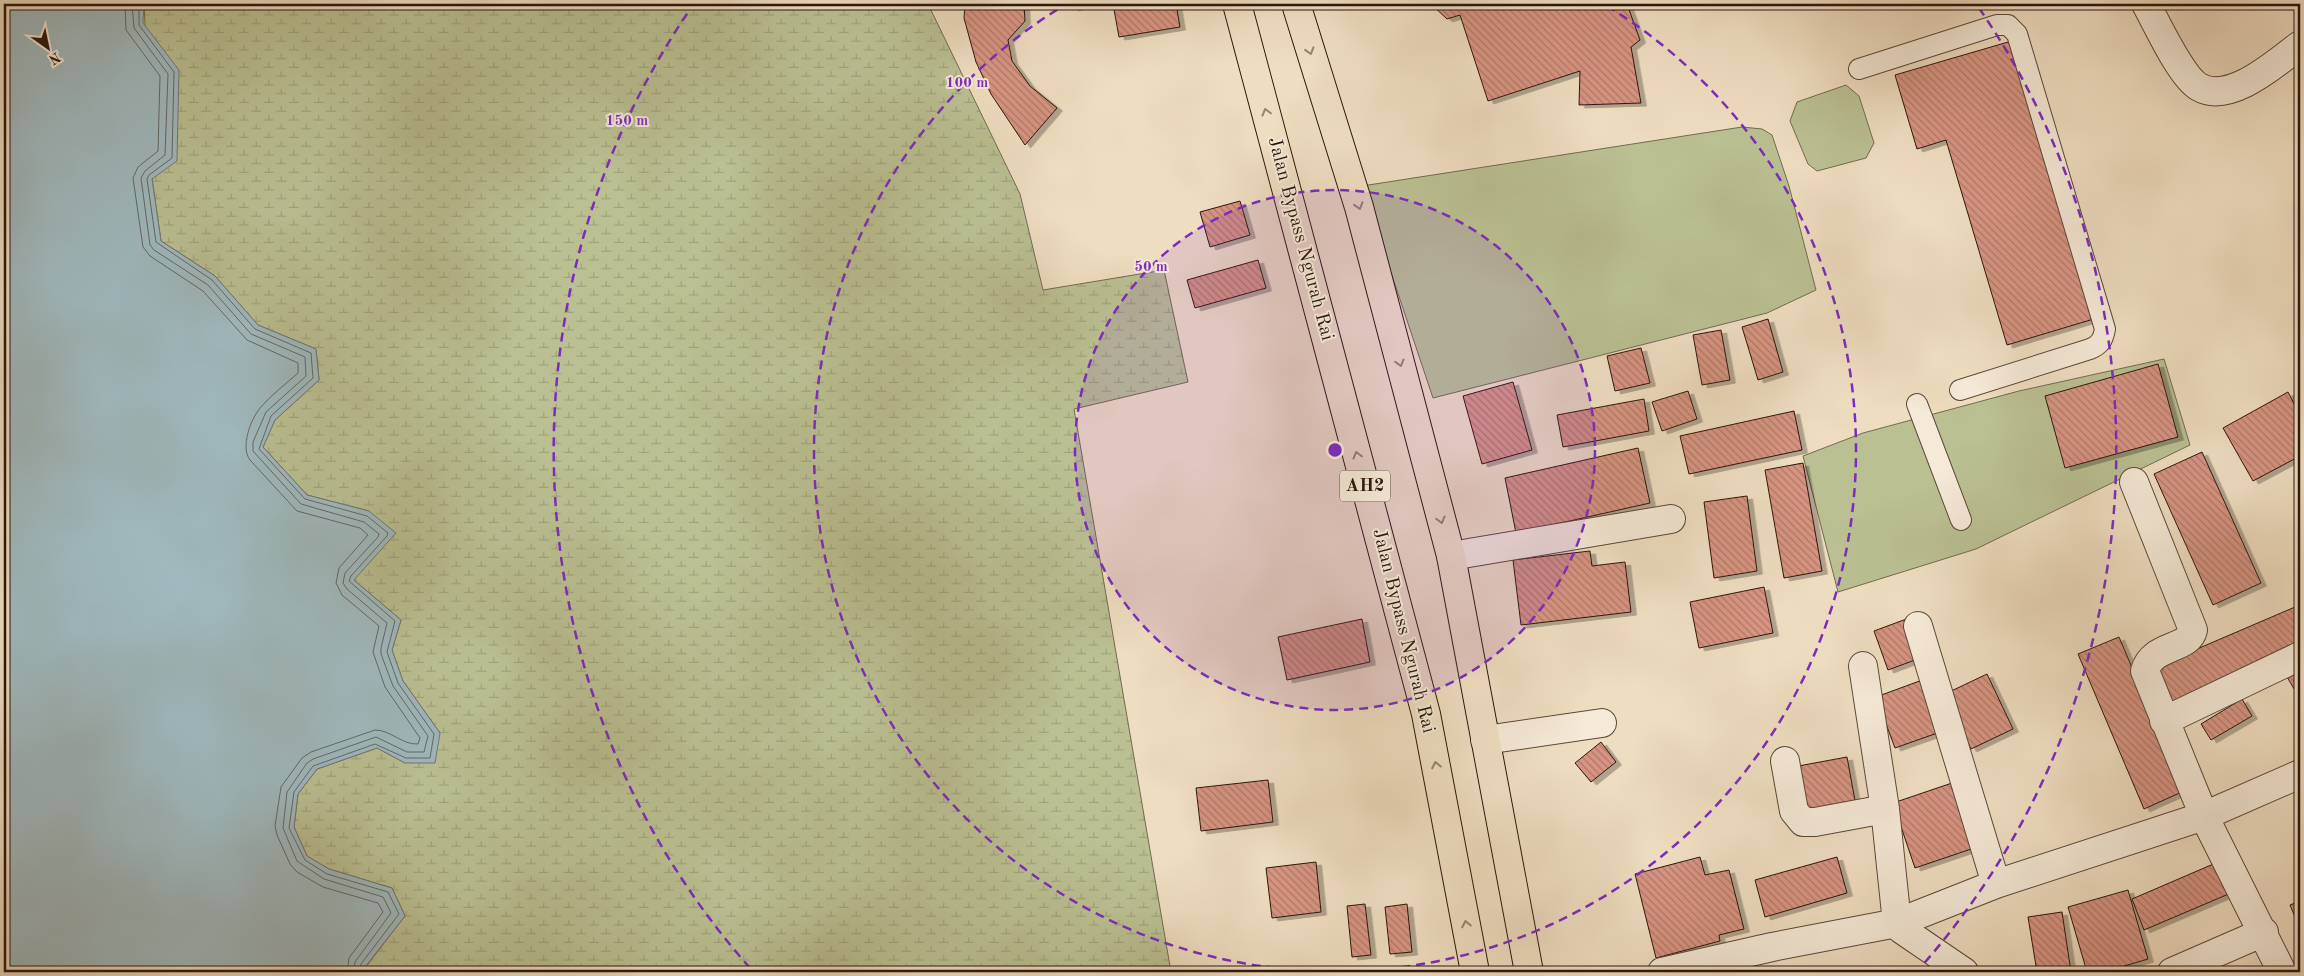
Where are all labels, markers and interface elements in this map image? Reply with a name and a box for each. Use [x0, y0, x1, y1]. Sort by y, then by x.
north arrow [22, 22, 72, 72]
one-way arrow [1304, 46, 1314, 54]
text: N [46, 49, 63, 67]
text: 100 m [946, 76, 988, 91]
one-way arrow [1261, 108, 1271, 116]
text: 150 m [606, 114, 648, 129]
street label: Jalan Bypass Ngurah Rai [1264, 135, 1336, 343]
one-way arrow [1353, 201, 1363, 209]
text: 50 m [1134, 260, 1168, 275]
one-way arrow [1394, 358, 1405, 367]
centre of rings [1326, 441, 1344, 459]
one-way arrow [1352, 450, 1363, 459]
road number: AH2 [1340, 471, 1390, 502]
one-way arrow [1435, 515, 1446, 524]
street label: Jalan Bypass Ngurah Rai [1368, 527, 1438, 735]
one-way arrow [1431, 760, 1441, 769]
one-way arrow [1461, 920, 1471, 929]

